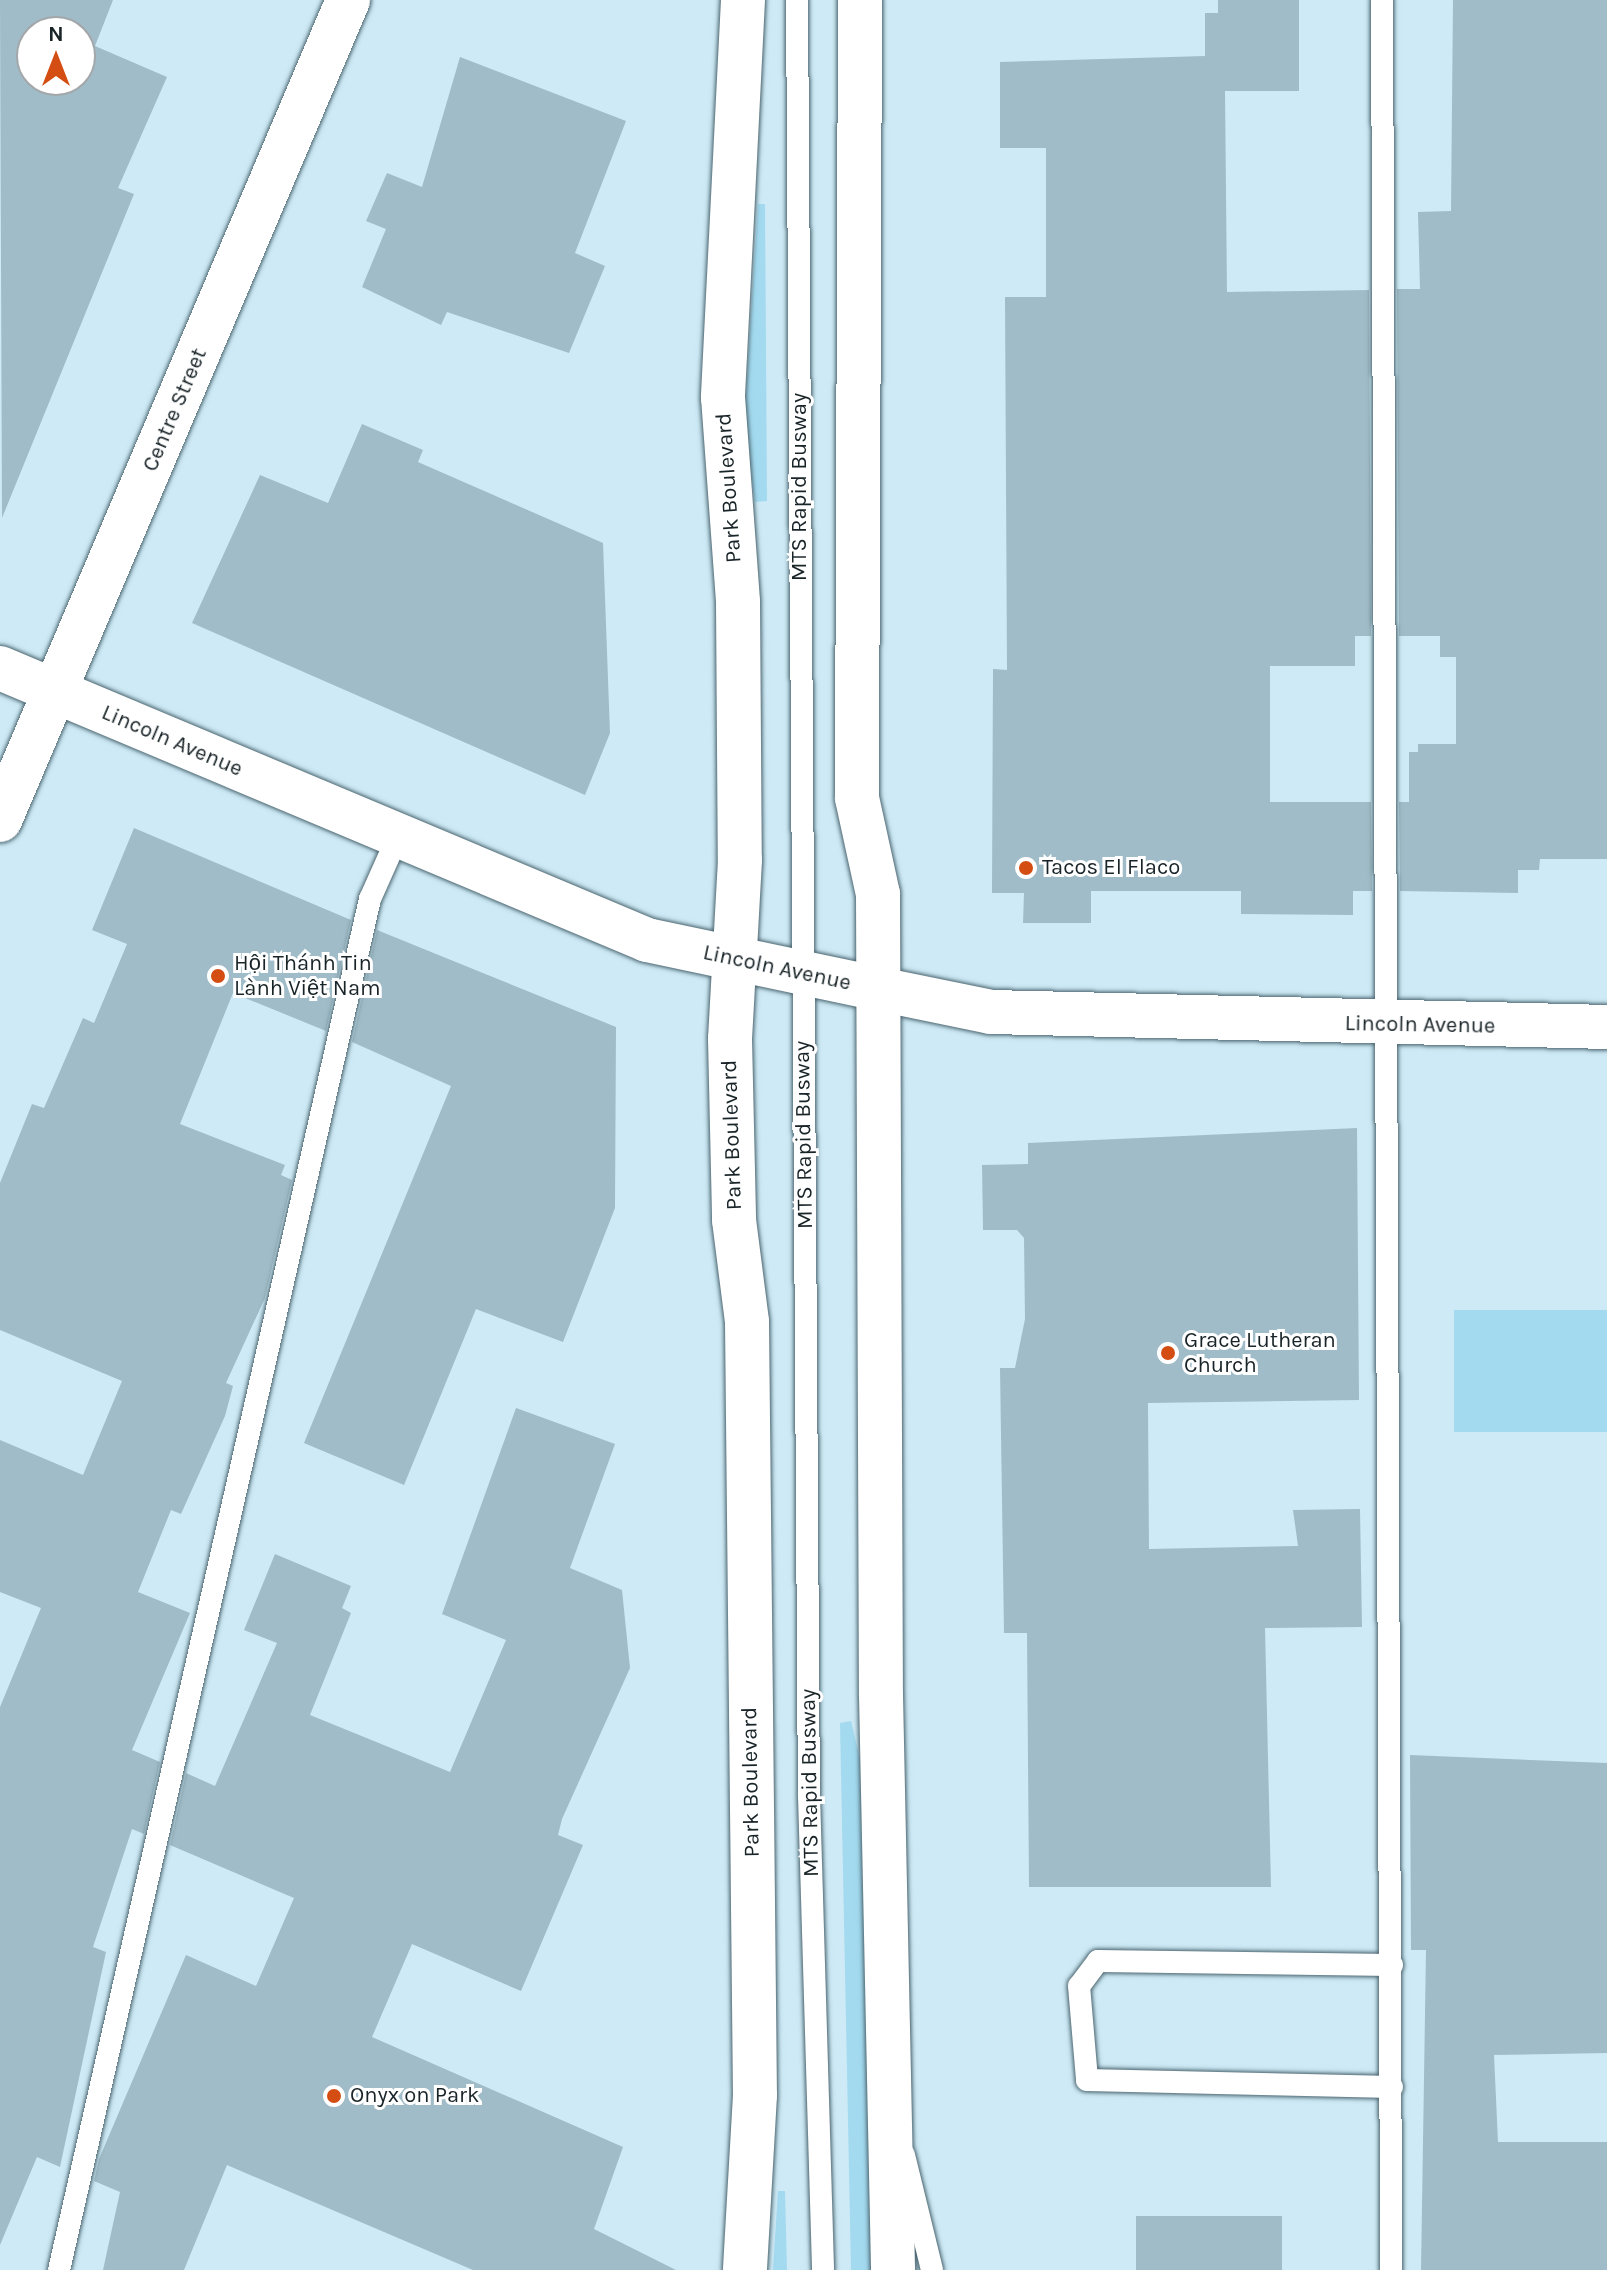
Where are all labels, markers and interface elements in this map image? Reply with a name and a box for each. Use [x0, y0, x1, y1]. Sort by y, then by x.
north arrow [16, 16, 96, 96]
text: N [48, 21, 64, 47]
street label: Centre Street [137, 344, 213, 476]
street label: MTS Rapid Busway [787, 393, 813, 581]
street label: Park Boulevard [711, 412, 747, 564]
street label: Lincoln Avenue [98, 699, 246, 783]
place label: Tacos El Flaco [1042, 855, 1180, 881]
marker: Tacos El Flaco [1017, 859, 1035, 877]
street label: Lincoln Avenue [701, 939, 853, 997]
place label: Hội Thánh Tin Lành Việt Nam [234, 950, 381, 1002]
marker: Hội Thánh Tin Lành Việt Nam [209, 967, 227, 985]
street label: Lincoln Avenue [1345, 1010, 1495, 1040]
street label: MTS Rapid Busway [789, 1041, 819, 1229]
street label: Park Boulevard [716, 1059, 748, 1211]
place label: Grace Lutheran Church [1184, 1327, 1336, 1378]
marker: Grace Lutheran Church [1159, 1344, 1177, 1362]
street label: MTS Rapid Busway [795, 1689, 825, 1877]
street label: Park Boulevard [736, 1707, 766, 1857]
place label: Onyx on Park [350, 2083, 479, 2109]
marker: Onyx on Park [325, 2087, 343, 2105]

